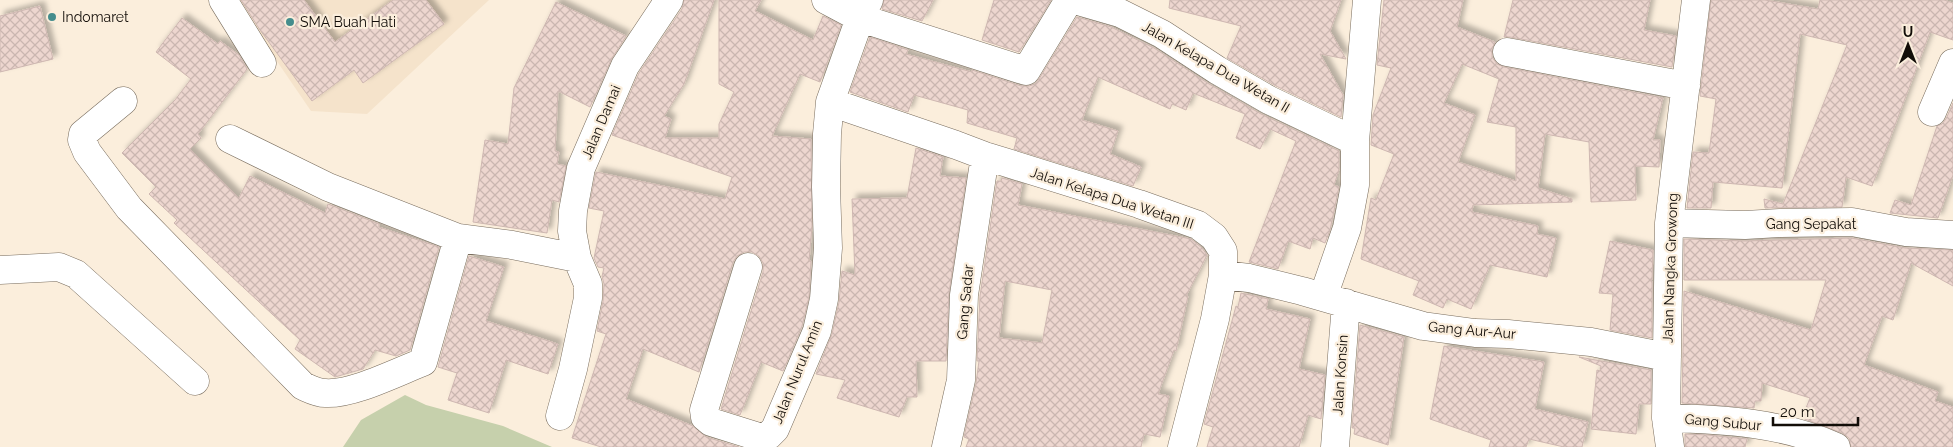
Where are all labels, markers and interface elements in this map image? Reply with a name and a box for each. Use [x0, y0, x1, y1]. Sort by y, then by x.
place label: Indomaret [62, 9, 129, 25]
marker: Indomaret [46, 11, 58, 23]
place label: SMA Buah Hati [300, 14, 396, 30]
marker: SMA Buah Hati [284, 16, 296, 28]
street label: Jalan Kelapa Dua Wetan II [1140, 18, 1292, 116]
north arrow [1883, 20, 1933, 70]
text: U [1903, 24, 1913, 40]
street label: Jalan Damai [578, 83, 624, 161]
street label: Jalan Kelapa Dua Wetan III [1028, 164, 1196, 232]
street label: Jalan Nangka Growong [1659, 193, 1681, 343]
street label: Gang Sepakat [1766, 216, 1857, 232]
street label: Gang Sadar [954, 264, 976, 340]
street label: Jalan Nurul Amin [769, 318, 825, 426]
street label: Gang Aur-Aur [1427, 318, 1517, 342]
street label: Jalan Konsin [1329, 334, 1351, 416]
scale bar [1773, 394, 1858, 426]
text: 20 m [1780, 403, 1815, 421]
street label: Gang Subur [1684, 411, 1762, 433]

